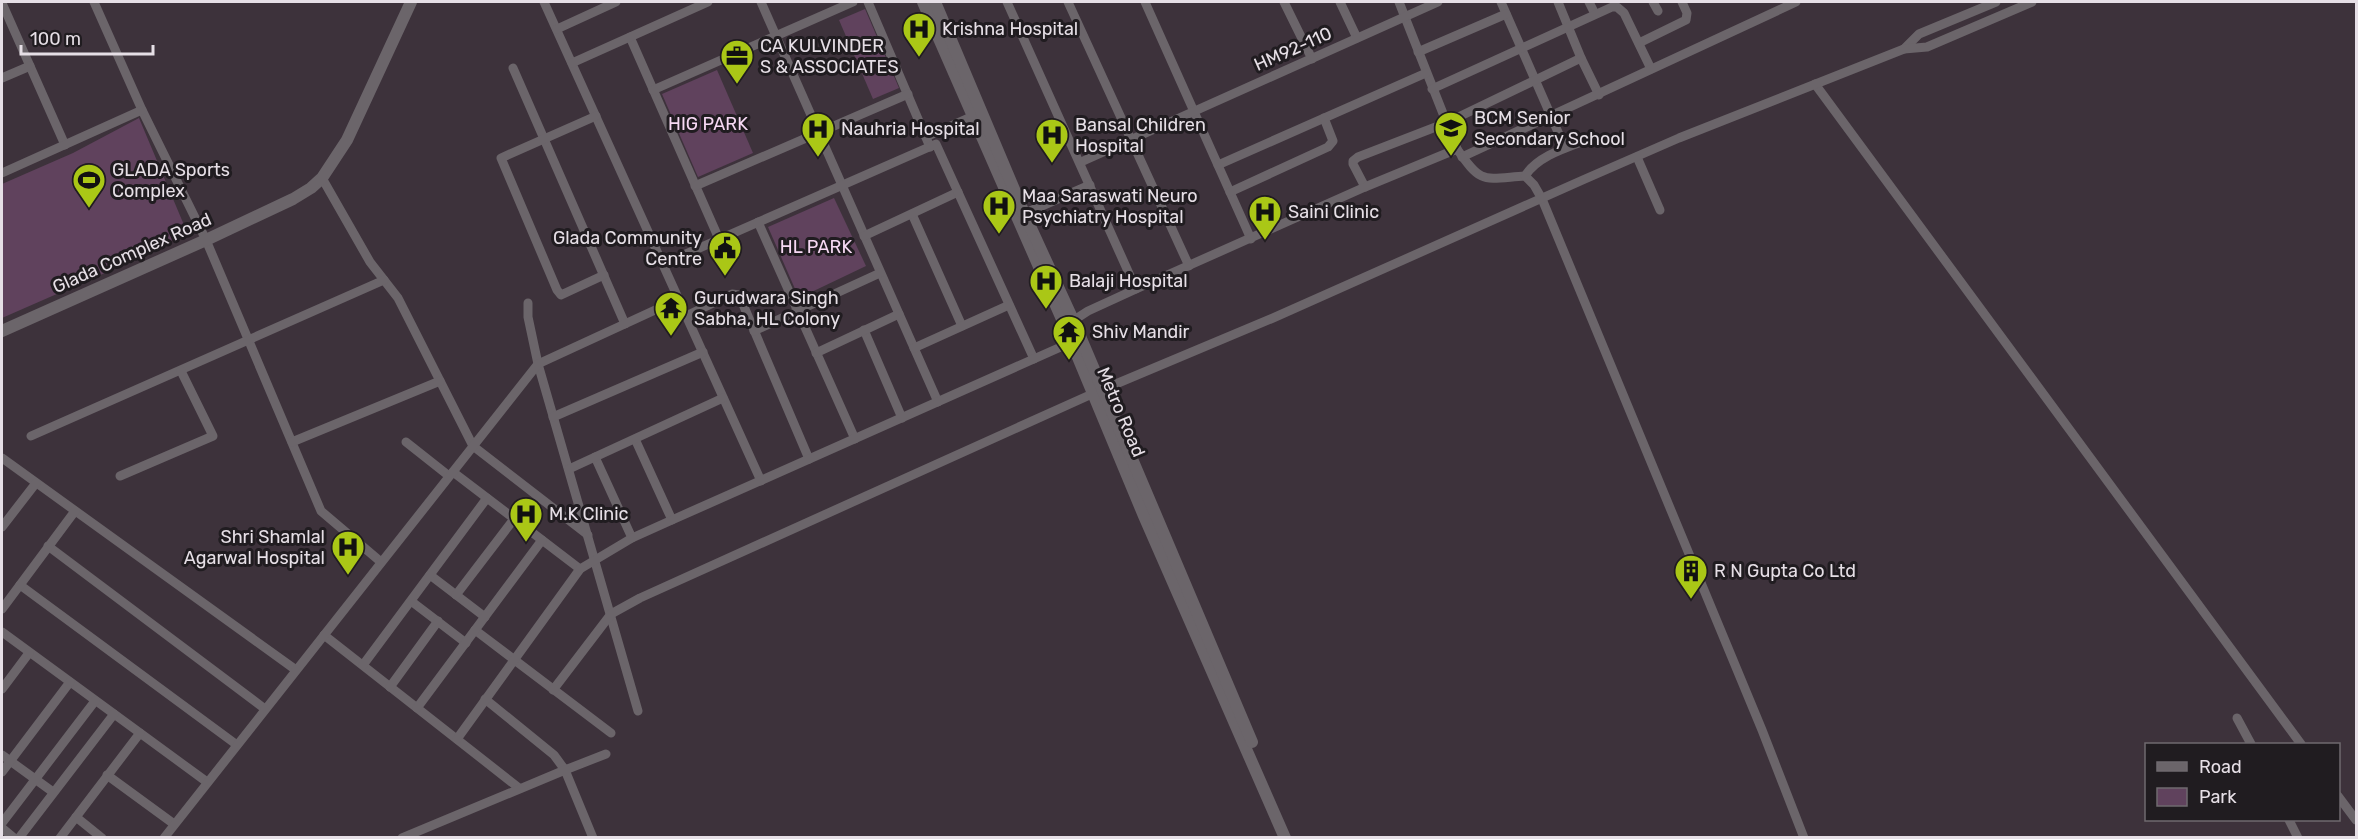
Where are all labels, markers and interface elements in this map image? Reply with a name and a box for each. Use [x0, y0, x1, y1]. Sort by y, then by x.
hospital icon: Krishna Hospital [901, 11, 937, 58]
scale bar [21, 18, 153, 56]
place label: Krishna Hospital [942, 18, 1078, 40]
street label: HM92-110 [1251, 22, 1335, 76]
text: 100 m [30, 28, 81, 50]
place label: CA KULVINDER S & ASSOCIATES [760, 35, 899, 78]
office icon: CA KULVINDER S & ASSOCIATES [719, 38, 755, 85]
place label: BCM Senior Secondary School [1474, 107, 1625, 150]
school or university icon: BCM Senior Secondary School [1433, 110, 1469, 157]
hospital icon: Nauhria Hospital [800, 111, 836, 158]
park label: HIG PARK [668, 113, 748, 135]
place label: Bansal Children Hospital [1075, 114, 1206, 157]
hospital icon: Bansal Children Hospital [1034, 117, 1070, 164]
place label: Nauhria Hospital [841, 118, 980, 140]
place label: GLADA Sports Complex [112, 159, 230, 202]
sports icon: GLADA Sports Complex [71, 162, 107, 209]
place label: Maa Saraswati Neuro Psychiatry Hospital [1022, 185, 1198, 228]
hospital icon: Maa Saraswati Neuro Psychiatry Hospital [981, 188, 1017, 235]
hospital icon: Saini Clinic [1247, 194, 1283, 241]
place label: Saini Clinic [1288, 201, 1379, 223]
street label: Glada Complex Road [49, 208, 215, 298]
place label: Glada Community Centre [553, 227, 702, 270]
public building icon: Glada Community Centre [707, 230, 743, 277]
park label: HL PARK [780, 236, 852, 258]
hospital icon: Balaji Hospital [1028, 263, 1064, 310]
place label: Balaji Hospital [1069, 270, 1188, 292]
place label: Gurudwara Singh Sabha, HL Colony [694, 287, 840, 330]
temple icon: Gurudwara Singh Sabha, HL Colony [653, 290, 689, 337]
temple icon: Shiv Mandir [1051, 314, 1087, 361]
place label: Shiv Mandir [1092, 321, 1190, 343]
street label: Metro Road [1092, 364, 1150, 460]
hospital icon: M.K Clinic [508, 496, 544, 543]
place label: M.K Clinic [549, 503, 629, 525]
place label: Shri Shamlal Agarwal Hospital [184, 526, 325, 569]
hospital icon: Shri Shamlal Agarwal Hospital [330, 529, 366, 576]
building icon: R N Gupta Co Ltd [1673, 553, 1709, 600]
place label: R N Gupta Co Ltd [1714, 560, 1856, 582]
legend [2145, 743, 2340, 821]
text: Road [2199, 756, 2242, 778]
text: Park [2199, 786, 2237, 808]

